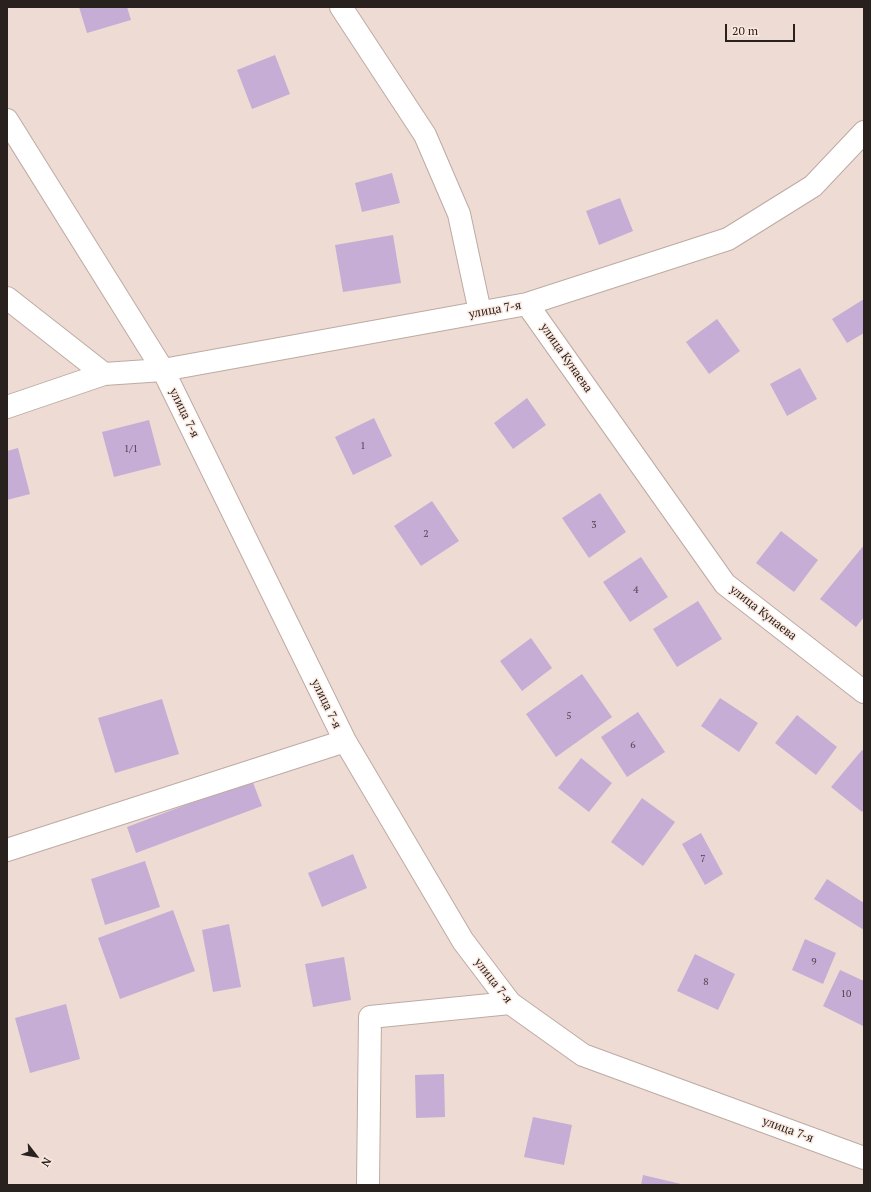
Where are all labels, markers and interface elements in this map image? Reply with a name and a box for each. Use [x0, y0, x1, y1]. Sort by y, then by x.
scale bar [727, 16, 797, 42]
text: 20 m [732, 23, 758, 38]
street label: улица 7-я [468, 298, 522, 322]
street label: улица Кунаева [537, 321, 595, 395]
street label: улица 7-я [166, 386, 202, 440]
house number: 1 [360, 440, 366, 452]
house number: 1/1 [124, 443, 138, 455]
house number: 3 [591, 519, 597, 531]
house number: 2 [423, 528, 429, 540]
street label: улица Кунаева [727, 582, 799, 644]
house number: 4 [633, 584, 639, 596]
street label: улица 7-я [308, 677, 344, 731]
house number: 5 [566, 710, 572, 722]
house number: 6 [630, 739, 636, 751]
house number: 7 [700, 853, 706, 865]
street label: улица 7-я [471, 956, 515, 1006]
house number: 9 [811, 956, 817, 968]
house number: 8 [703, 976, 709, 988]
house number: 10 [841, 988, 851, 1000]
street label: улица 7-я [761, 1114, 815, 1146]
north arrow [16, 1136, 56, 1176]
text: N [38, 1155, 54, 1169]

